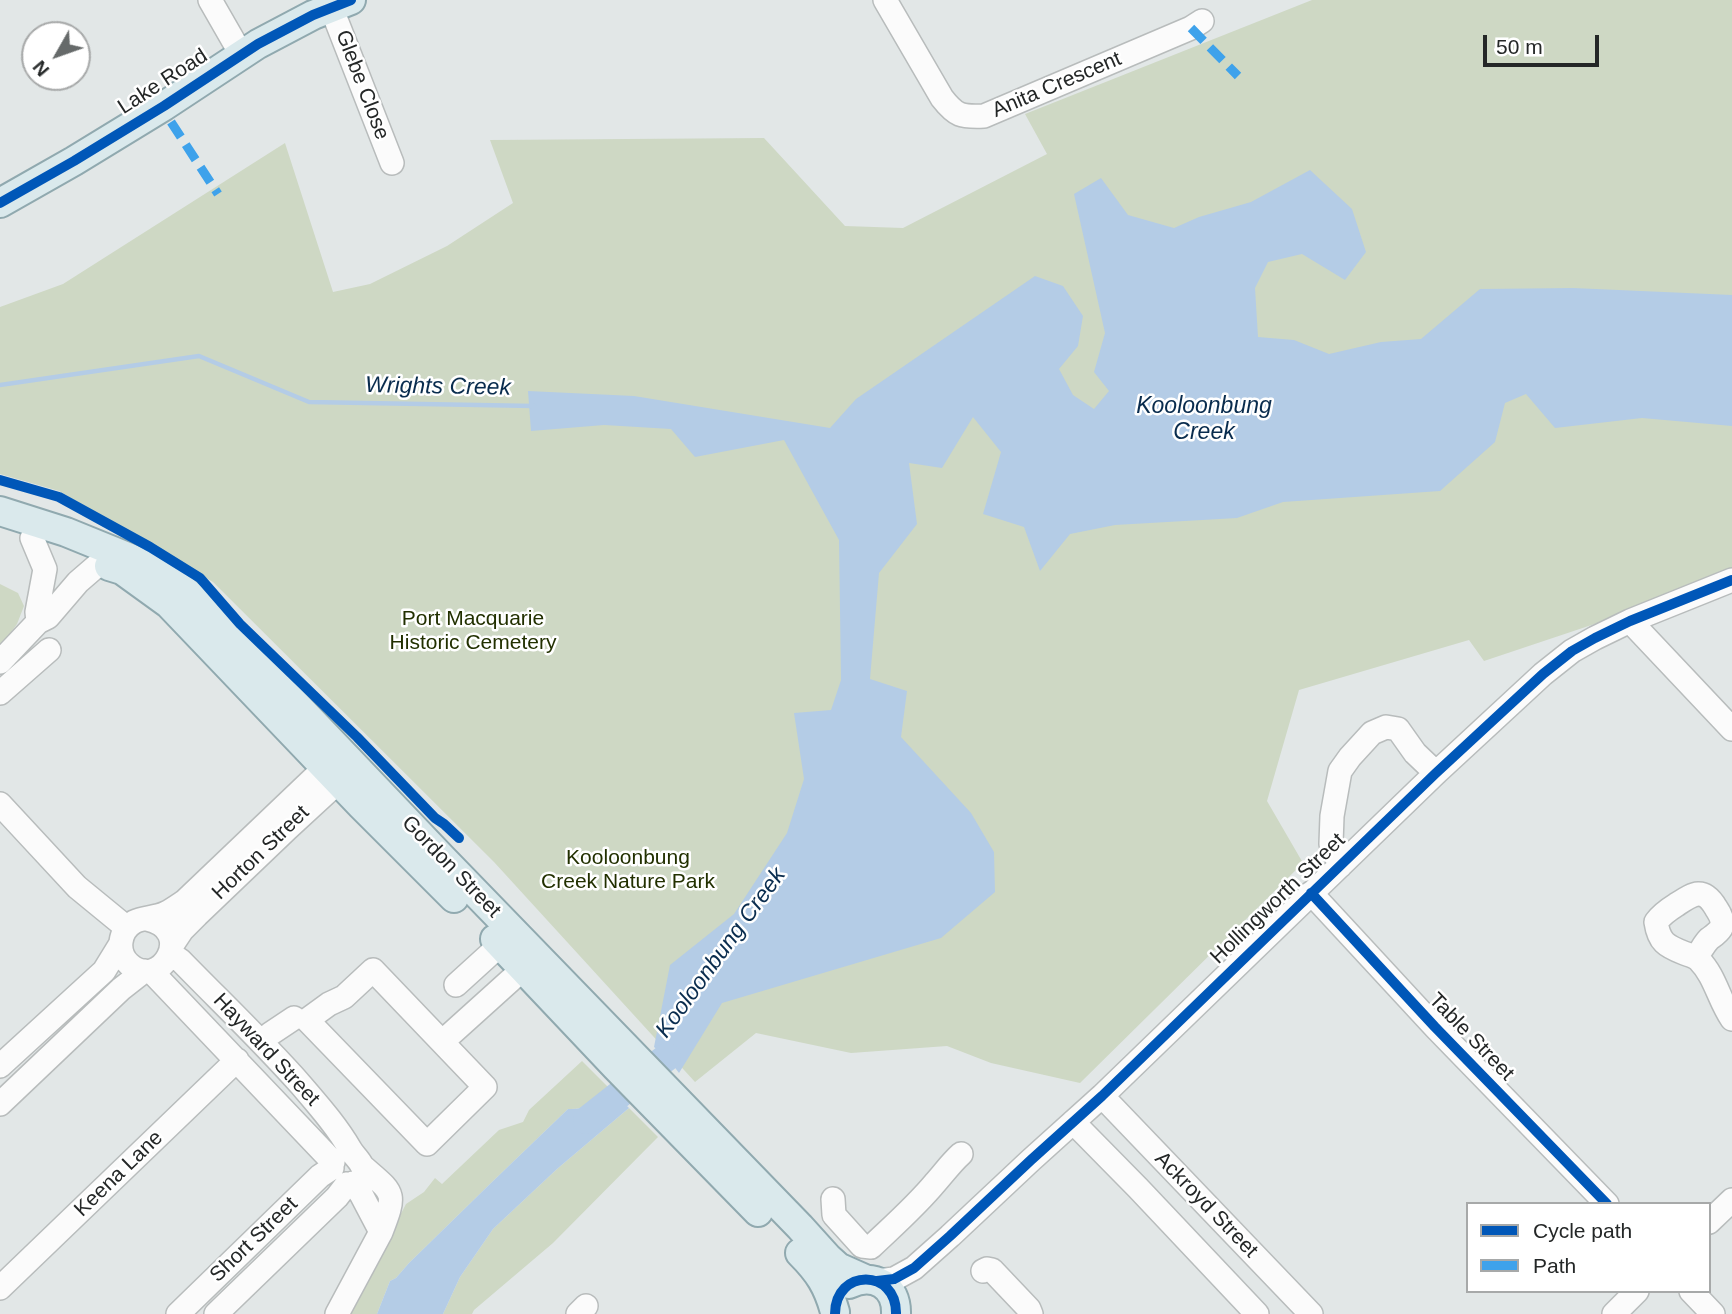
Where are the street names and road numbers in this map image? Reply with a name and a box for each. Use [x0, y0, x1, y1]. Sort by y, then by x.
street label: Glebe Close [330, 27, 394, 143]
street label: Lake Road [114, 44, 212, 120]
street label: Anita Crescent [989, 46, 1125, 124]
street label: Horton Street [207, 801, 315, 905]
street label: Gordon Street [396, 811, 506, 923]
street label: Hollingworth Street [1205, 828, 1351, 970]
street label: Hayward Street [207, 988, 325, 1112]
street label: Table Street [1423, 988, 1519, 1086]
street label: Keena Lane [70, 1126, 168, 1222]
street label: Ackroyd Street [1149, 1147, 1263, 1263]
street label: Short Street [205, 1192, 303, 1288]

